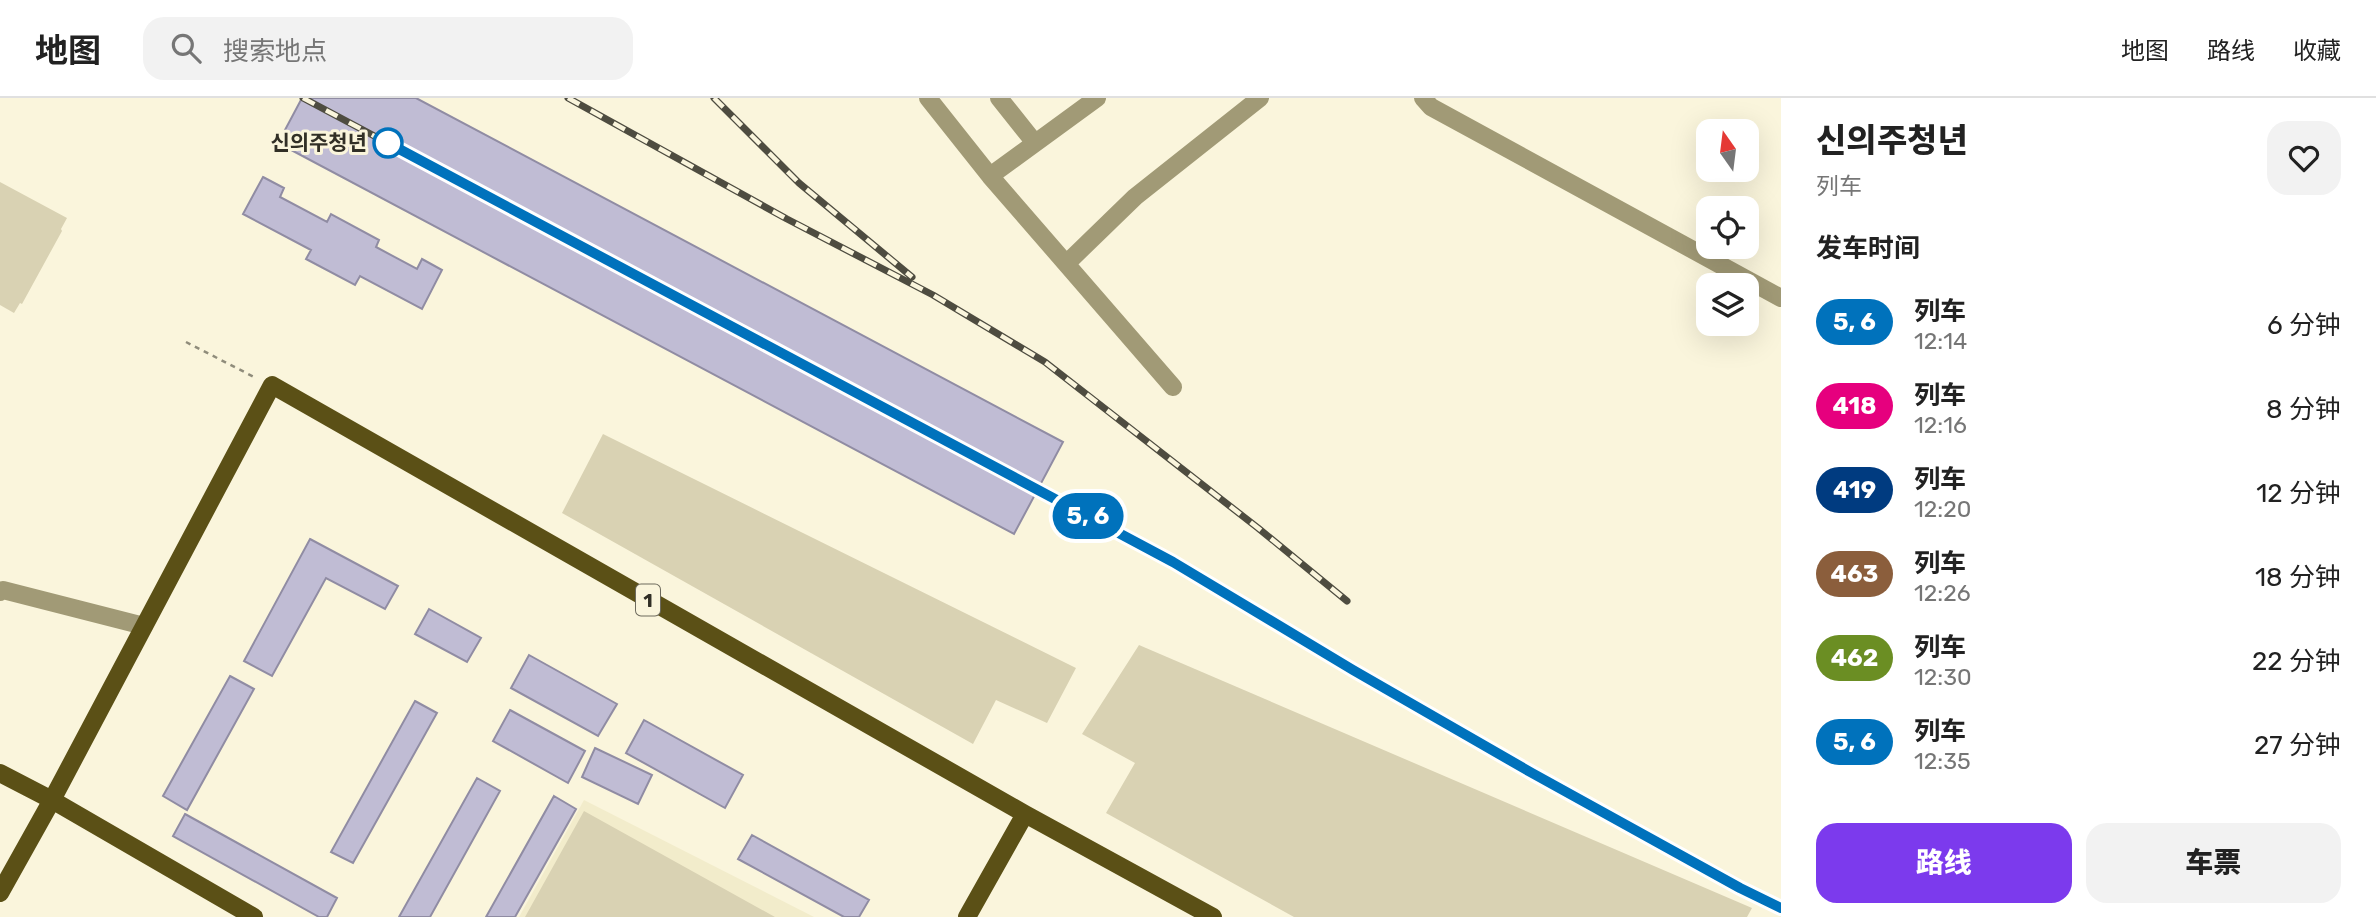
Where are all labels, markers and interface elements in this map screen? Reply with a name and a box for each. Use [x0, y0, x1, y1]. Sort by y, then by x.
search box [143, 17, 633, 80]
icon: search [167, 29, 205, 67]
text: 地图 [35, 31, 101, 70]
text: 搜索地点 [223, 36, 327, 67]
text: 地图 [2121, 37, 2169, 65]
text: 路线 [2207, 37, 2255, 65]
text: 收藏 [2293, 37, 2341, 65]
north arrow [1696, 119, 1759, 182]
map controls [1696, 119, 1759, 336]
text: 신의주청년 [1816, 121, 1968, 160]
button: heart [2267, 121, 2341, 195]
marker: 신의주청년 [373, 128, 403, 158]
place label: 신의주청년 [270, 130, 367, 155]
text: 列车 [1816, 172, 1862, 200]
button: locate [1696, 196, 1759, 259]
text: 发车时间 [1816, 233, 1920, 264]
button: layers [1696, 273, 1759, 336]
text: 列车 [1914, 296, 1966, 327]
text: 5, 6 [1833, 308, 1876, 336]
text: 6 分钟 [2267, 310, 2341, 341]
text: 12:14 [1914, 327, 1967, 355]
text: 列车 [1914, 380, 1966, 411]
text: 418 [1833, 392, 1876, 420]
text: 8 分钟 [2266, 394, 2341, 425]
text: 12:16 [1914, 411, 1967, 439]
text: 列车 [1914, 464, 1966, 495]
text: 419 [1833, 476, 1876, 504]
text: 12 分钟 [2256, 478, 2341, 509]
line badge: 5, 6 [1039, 493, 1137, 539]
text: 12:20 [1914, 495, 1971, 523]
text: 5, 6 [1067, 502, 1109, 530]
text: 列车 [1914, 548, 1966, 579]
text: 463 [1831, 560, 1878, 588]
text: 18 分钟 [2255, 562, 2341, 593]
text: 12:26 [1914, 579, 1971, 607]
road number: 1 [636, 584, 660, 615]
text: 列车 [1914, 632, 1966, 663]
text: 462 [1831, 644, 1878, 672]
text: 22 分钟 [2252, 646, 2341, 677]
text: 12:30 [1914, 663, 1972, 691]
text: 列车 [1914, 716, 1966, 747]
text: 5, 6 [1833, 728, 1876, 756]
text: 27 分钟 [2254, 730, 2341, 761]
text: 12:35 [1914, 747, 1971, 775]
button: 路线 [1816, 823, 2072, 903]
button: 车票 [2086, 823, 2341, 903]

